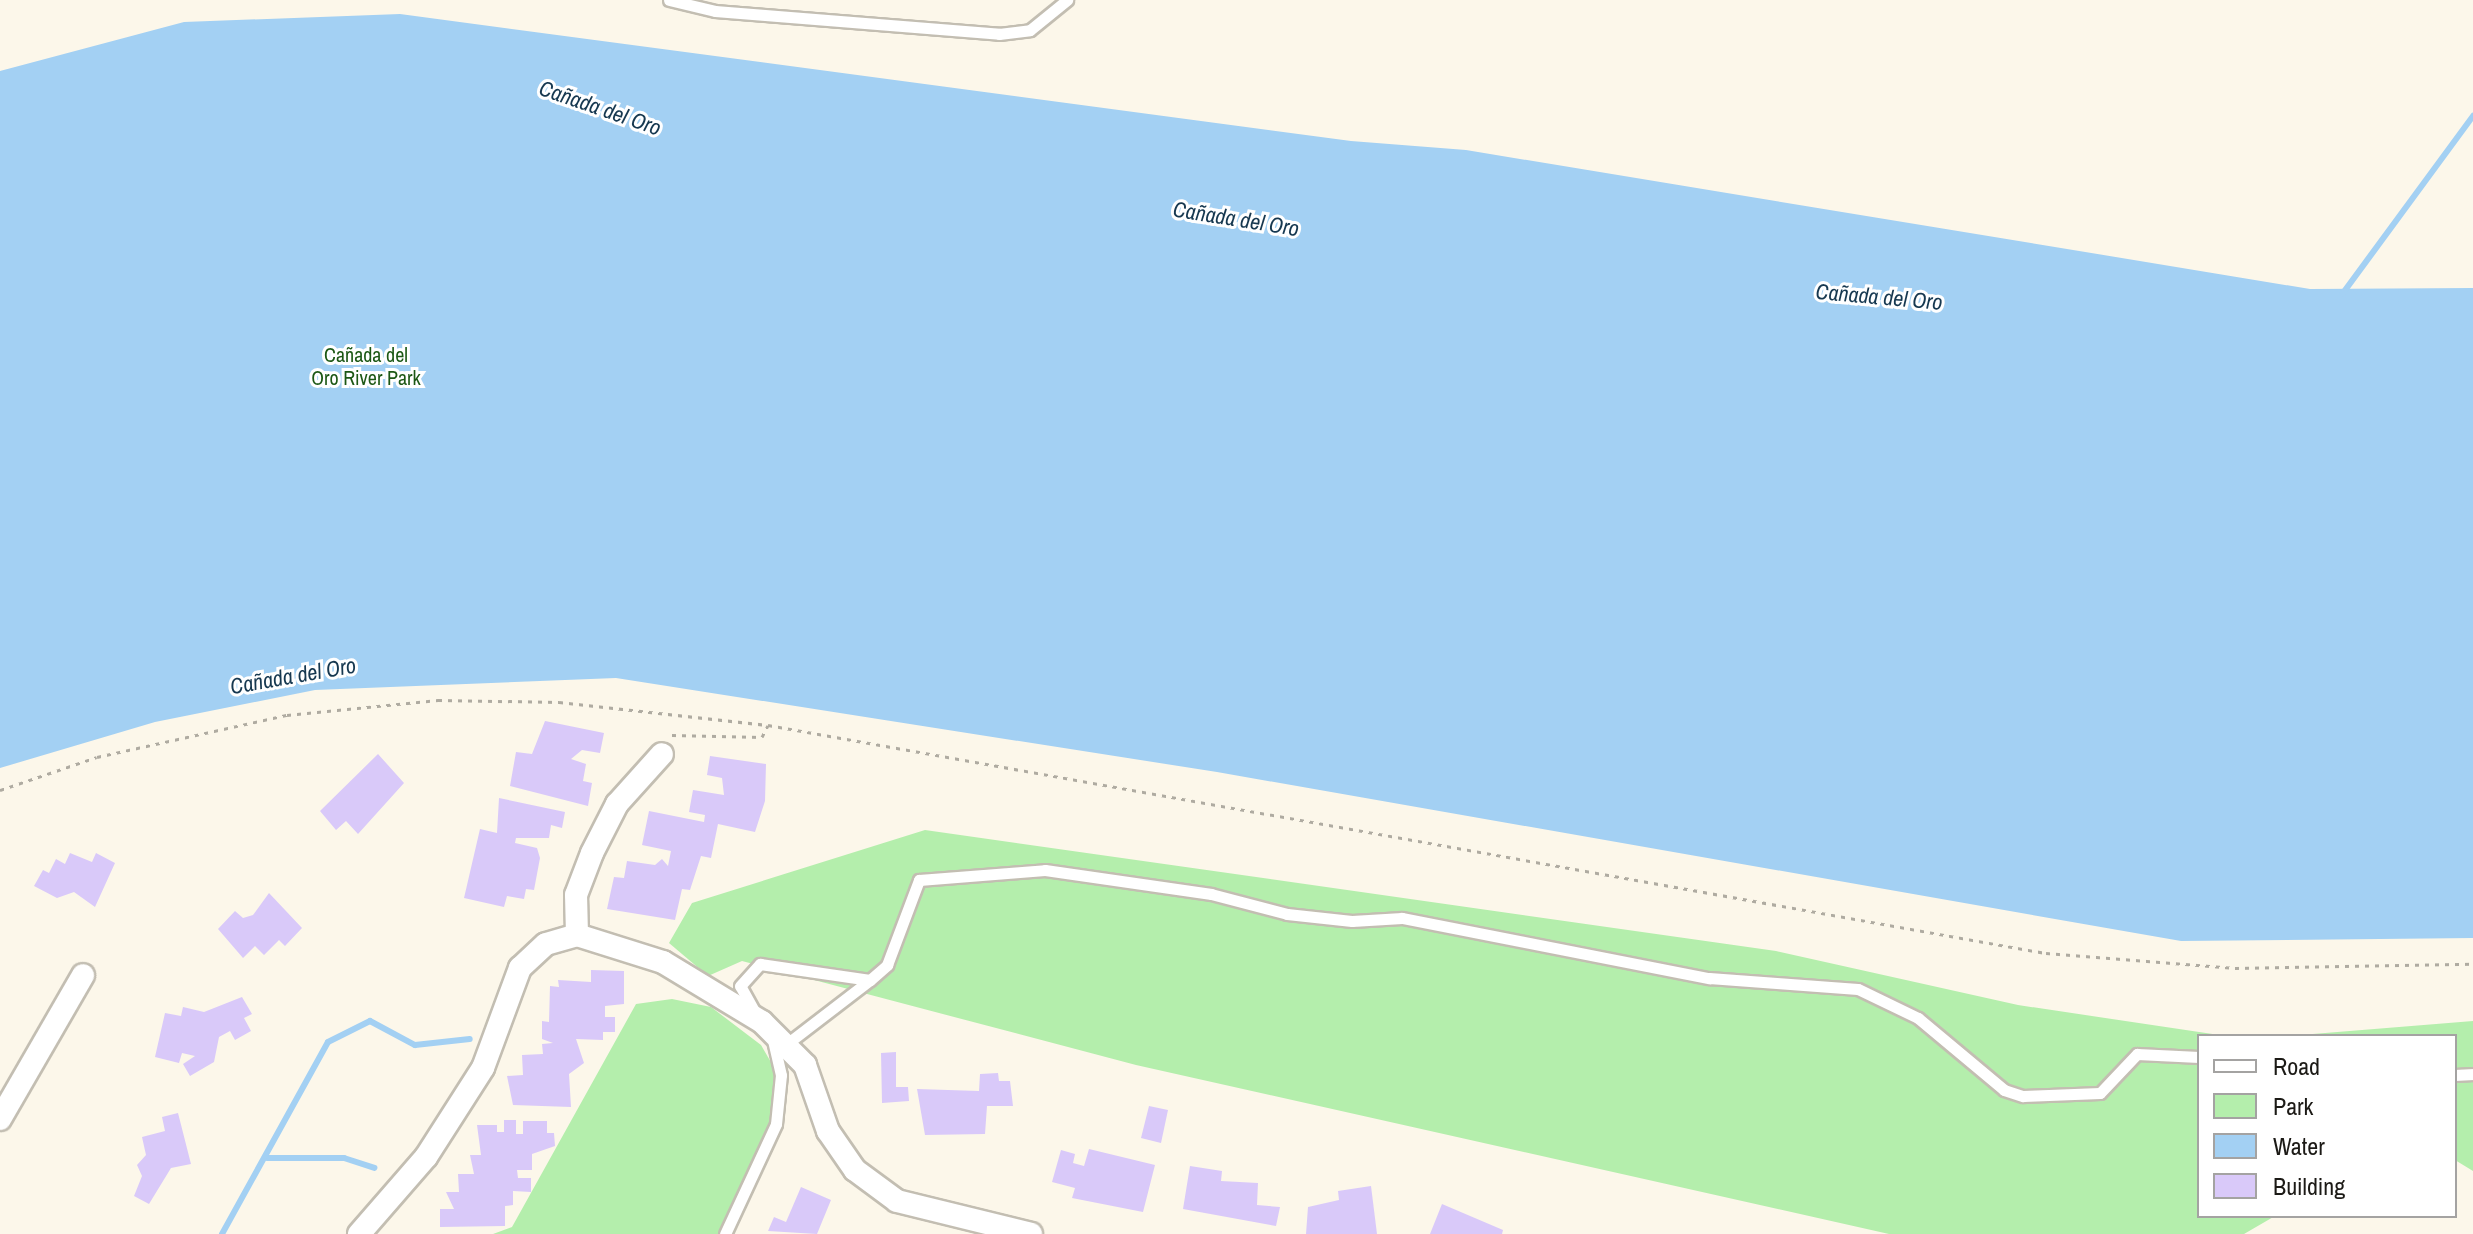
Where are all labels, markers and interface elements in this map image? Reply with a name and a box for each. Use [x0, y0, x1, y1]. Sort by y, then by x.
water label: Cañada del Oro [535, 75, 665, 141]
water label: Cañada del Oro [1171, 196, 1301, 242]
water label: Cañada del Oro [1814, 278, 1944, 316]
park label: Cañada del Oro River Park [311, 342, 421, 389]
water label: Cañada del Oro [228, 652, 358, 700]
legend [2197, 1034, 2457, 1218]
text: Road [2273, 1050, 2320, 1082]
text: Park [2273, 1090, 2313, 1122]
text: Water [2273, 1130, 2325, 1162]
text: Building [2273, 1170, 2345, 1202]

